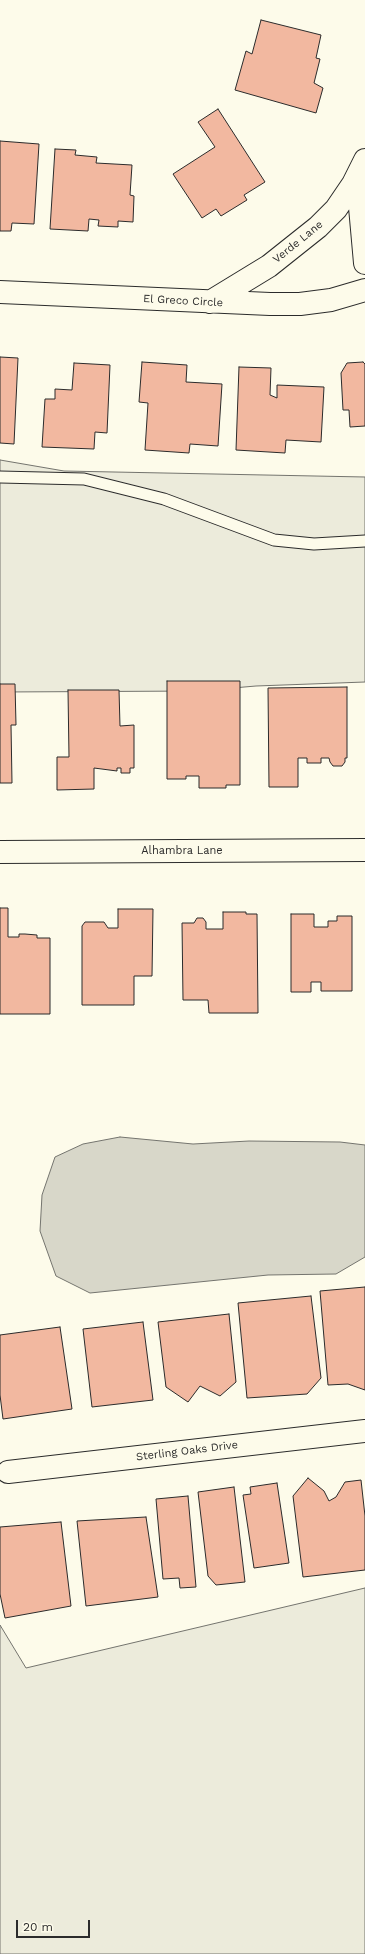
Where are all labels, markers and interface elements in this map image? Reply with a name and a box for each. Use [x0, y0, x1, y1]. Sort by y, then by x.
street label: Verde Lane [270, 218, 326, 266]
street label: El Greco Circle [143, 292, 223, 310]
street label: Alhambra Lane [141, 844, 223, 858]
street label: Sterling Oaks Drive [135, 1438, 239, 1464]
scale bar [18, 1912, 92, 1938]
text: 20 m [23, 1920, 53, 1934]

